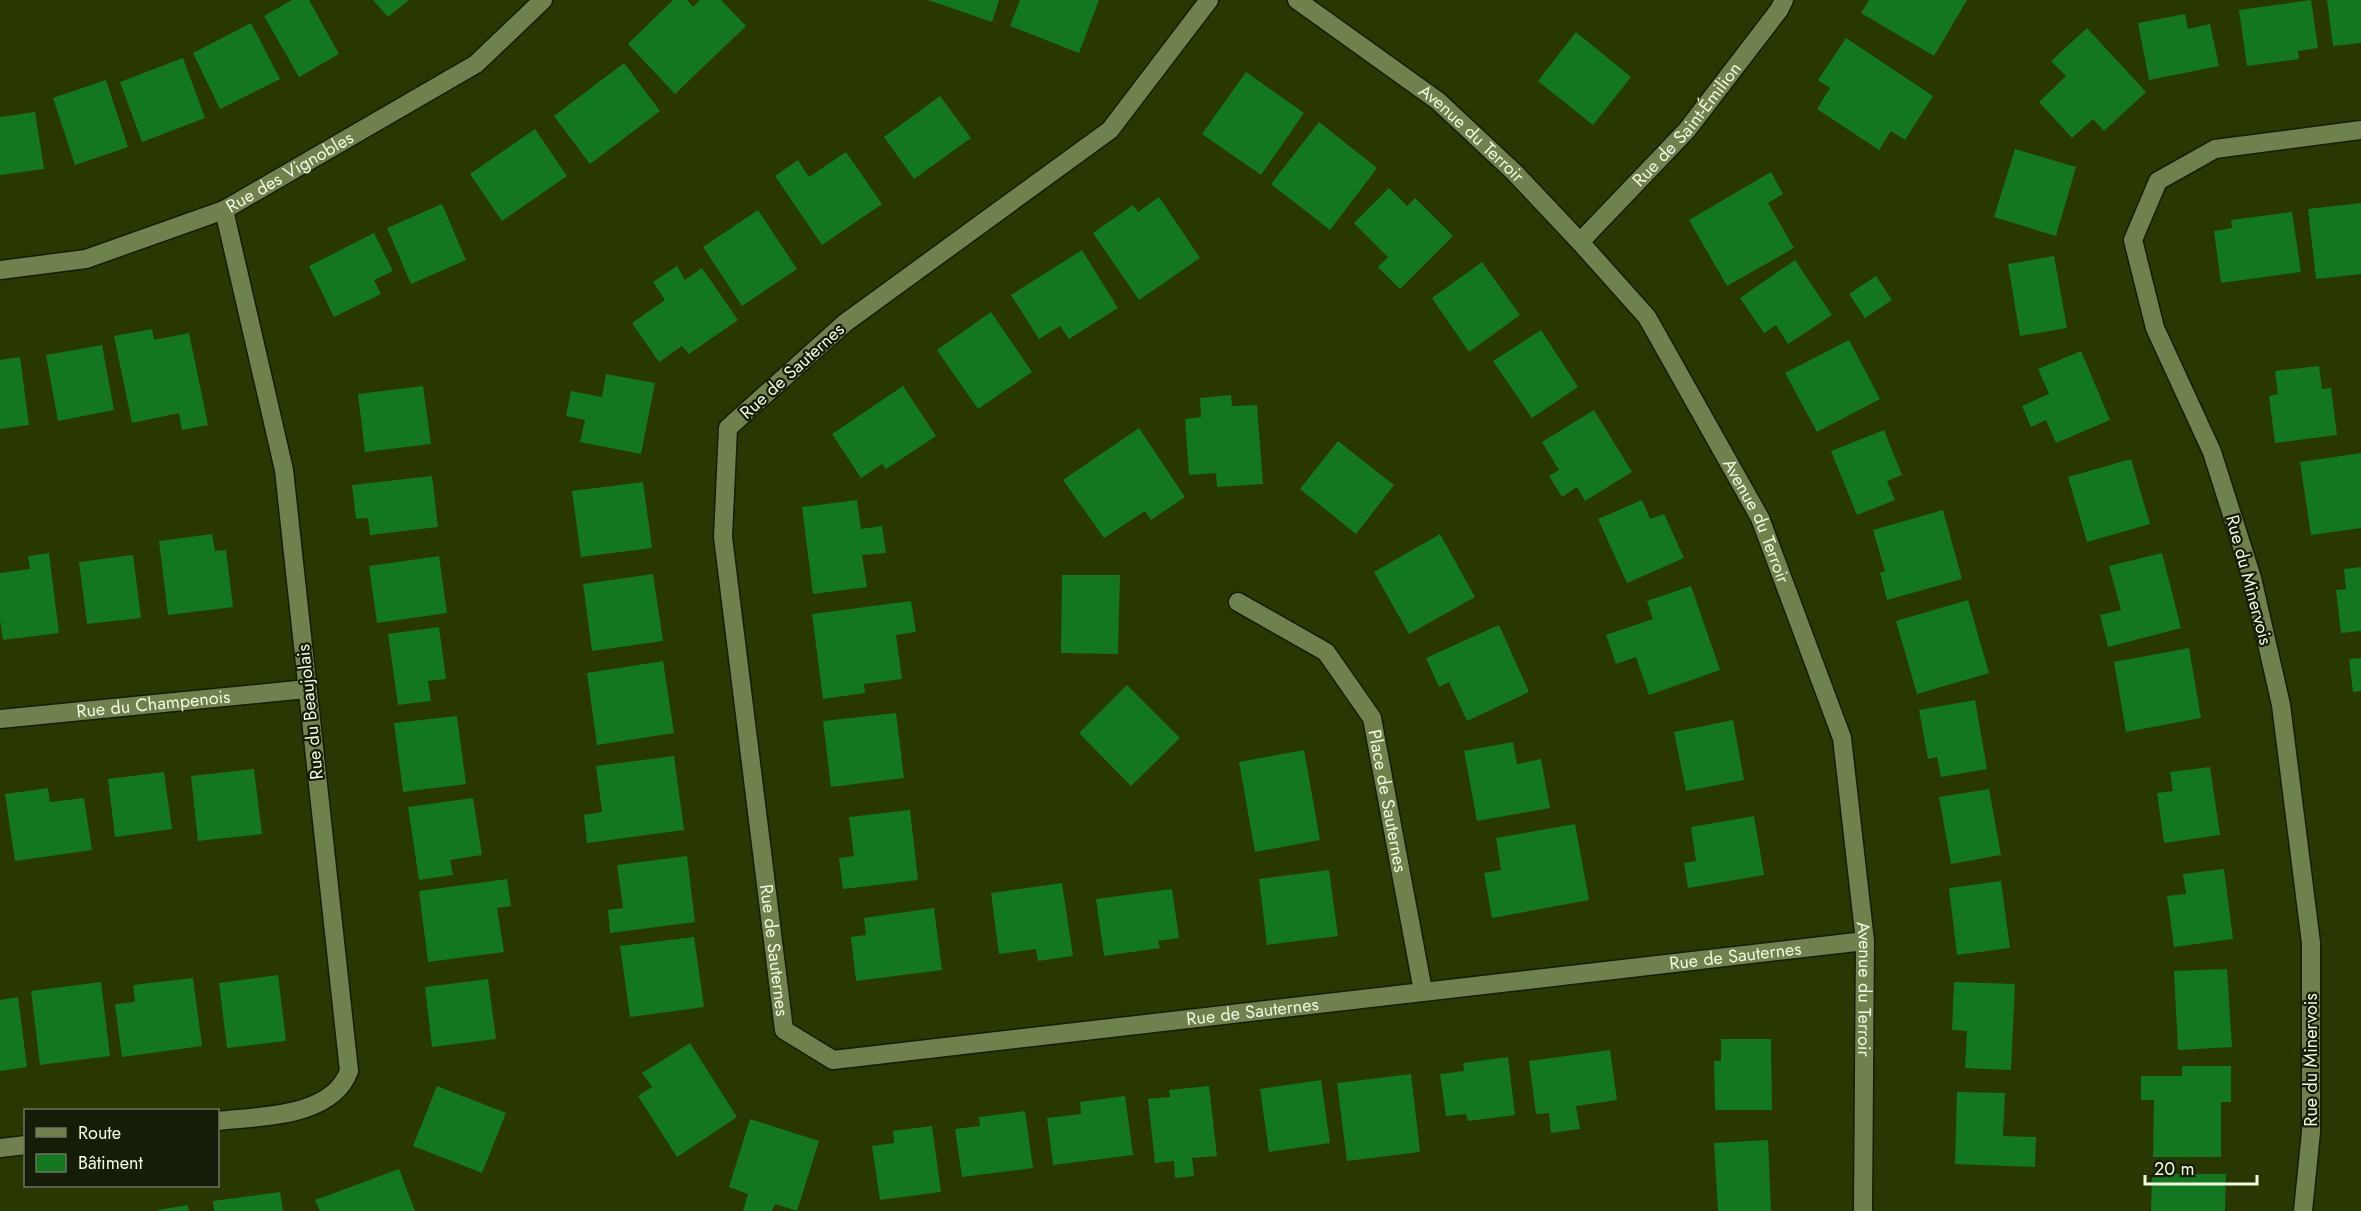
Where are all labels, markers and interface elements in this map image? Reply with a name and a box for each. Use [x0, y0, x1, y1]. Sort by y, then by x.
street label: Rue de Saint-Émilion [1626, 57, 1747, 193]
street label: Avenue du Terroir [1413, 78, 1531, 189]
street label: Rue des Vignobles [221, 125, 358, 219]
street label: Rue de Sauternes [734, 317, 850, 425]
street label: Avenue du Terroir [1716, 454, 1797, 588]
street label: Rue du Minervois [2219, 512, 2279, 648]
street label: Rue du Beaujolais [290, 643, 330, 781]
street label: Rue du Champenois [75, 684, 231, 724]
street label: Place de Sauternes [1361, 727, 1414, 874]
street label: Rue de Sauternes [753, 883, 795, 1018]
street label: Avenue du Terroir [1850, 920, 1878, 1058]
street label: Rue de Sauternes [1668, 935, 1803, 976]
street label: Rue de Sauternes [1185, 991, 1320, 1032]
street label: Rue du Minervois [2298, 993, 2324, 1127]
legend [24, 1109, 219, 1187]
text: Route [78, 1120, 121, 1146]
scale bar [2145, 1148, 2258, 1186]
text: Bâtiment [78, 1150, 144, 1176]
text: 20 m [2154, 1156, 2194, 1182]

